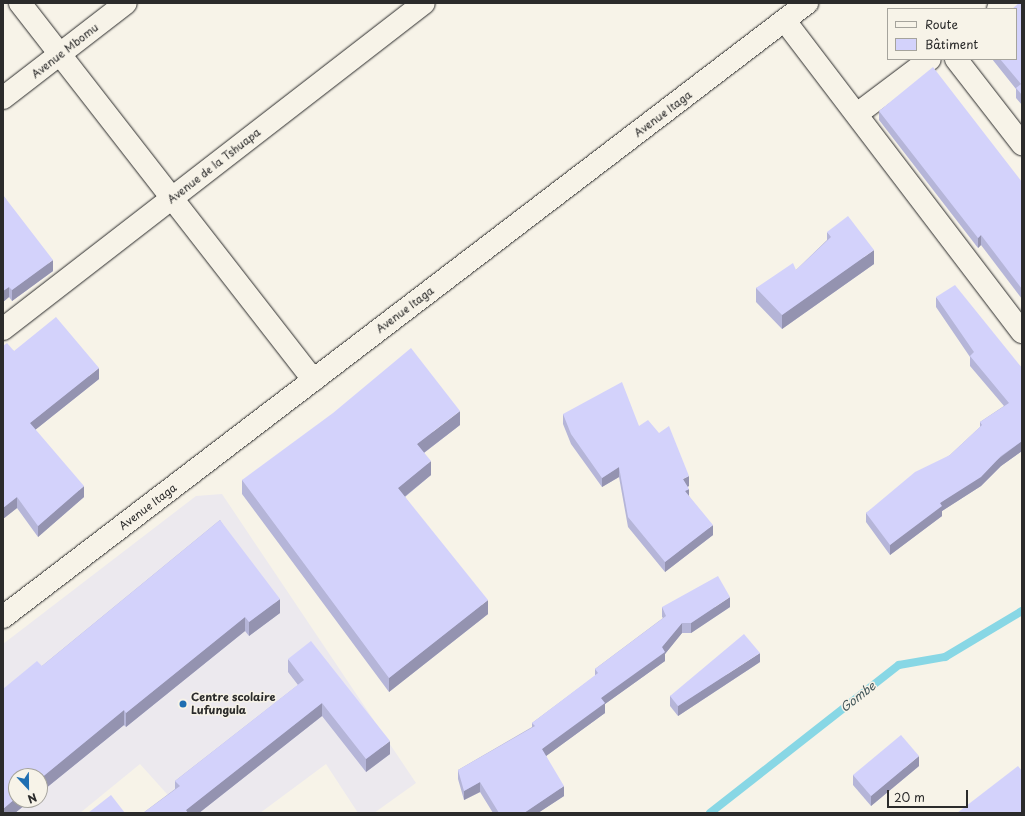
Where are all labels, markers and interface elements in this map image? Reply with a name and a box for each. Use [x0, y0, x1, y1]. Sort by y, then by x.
legend [887, 8, 1017, 60]
text: Route [925, 15, 958, 33]
street label: Avenue Mbomu [29, 21, 101, 81]
text: Bâtiment [925, 35, 978, 53]
street label: Avenue Itaga [632, 88, 694, 140]
street label: Avenue de la Tshuapa [165, 125, 263, 207]
street label: Avenue Itaga [374, 284, 436, 336]
street label: Avenue Itaga [117, 481, 179, 533]
water label: Gombe [837, 679, 879, 715]
place label: Centre scolaire Lufungula [191, 691, 276, 717]
marker: Centre scolaire Lufungula [178, 699, 188, 709]
north arrow [8, 768, 48, 808]
scale bar [889, 782, 970, 808]
text: 20 m [894, 788, 925, 806]
text: N [25, 789, 40, 808]

